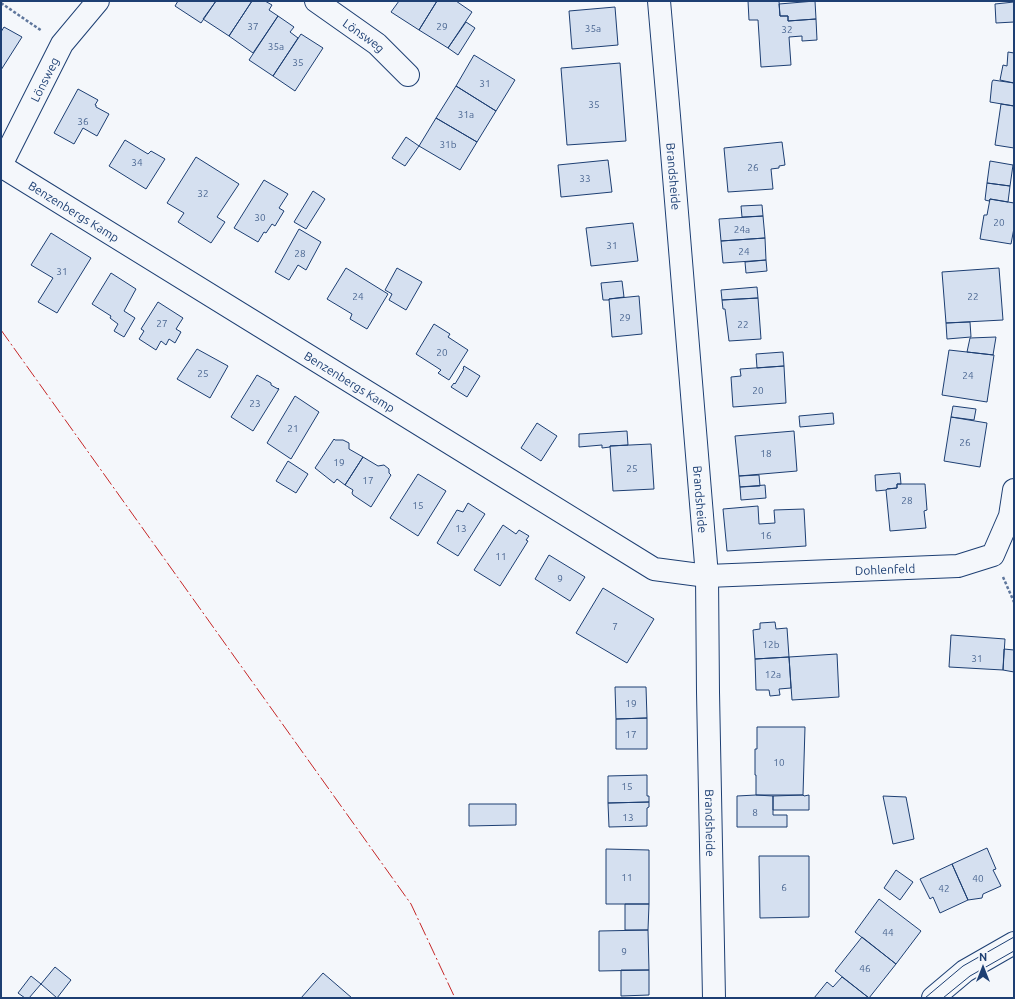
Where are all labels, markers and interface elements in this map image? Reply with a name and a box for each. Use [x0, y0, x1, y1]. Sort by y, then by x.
street label: Lönsweg [341, 16, 388, 55]
house number: 37 [247, 21, 259, 32]
house number: 29 [436, 21, 448, 32]
house number: 35a [585, 23, 601, 34]
house number: 32 [781, 24, 793, 35]
house number: 35a [268, 41, 284, 52]
street label: Lönsweg [28, 55, 61, 104]
house number: 35 [292, 57, 304, 68]
house number: 31 [479, 78, 491, 89]
house number: 35 [588, 99, 600, 110]
house number: 31a [458, 109, 474, 120]
house number: 36 [77, 116, 89, 127]
house number: 31b [439, 139, 457, 150]
street label: Brandsheide [665, 142, 683, 211]
house number: 34 [131, 157, 143, 168]
house number: 26 [747, 162, 759, 173]
house number: 33 [579, 173, 591, 184]
street label: Benzenbergs Kamp [27, 178, 122, 244]
house number: 32 [197, 188, 209, 199]
house number: 30 [254, 212, 266, 223]
house number: 20 [993, 217, 1005, 228]
house number: 24a [734, 224, 750, 235]
house number: 31 [606, 240, 618, 251]
house number: 24 [738, 246, 750, 257]
house number: 28 [294, 248, 306, 259]
house number: 31 [56, 266, 68, 277]
house number: 24 [352, 291, 364, 302]
house number: 22 [967, 291, 979, 302]
house number: 29 [619, 312, 631, 323]
house number: 27 [156, 318, 168, 329]
house number: 22 [737, 319, 749, 330]
house number: 20 [436, 347, 448, 358]
street label: Benzenbergs Kamp [302, 348, 398, 414]
house number: 25 [197, 368, 209, 379]
house number: 24 [962, 370, 974, 381]
house number: 20 [752, 385, 764, 396]
house number: 23 [249, 398, 261, 409]
house number: 21 [287, 423, 299, 434]
house number: 26 [959, 437, 971, 448]
house number: 18 [760, 448, 772, 459]
house number: 19 [333, 457, 345, 468]
house number: 25 [626, 463, 638, 474]
street label: Brandsheide [691, 465, 710, 533]
house number: 17 [362, 475, 374, 486]
house number: 28 [901, 495, 913, 506]
house number: 15 [412, 500, 424, 511]
house number: 13 [455, 523, 467, 534]
house number: 16 [760, 530, 772, 541]
house number: 11 [495, 551, 507, 562]
street label: Dohlenfeld [855, 561, 915, 577]
house number: 9 [557, 573, 563, 584]
house number: 7 [612, 621, 618, 632]
house number: 12b [762, 639, 780, 650]
house number: 31 [971, 653, 983, 664]
house number: 12a [765, 669, 781, 680]
house number: 19 [625, 698, 637, 709]
house number: 17 [625, 729, 637, 740]
house number: 10 [773, 757, 785, 768]
house number: 15 [621, 781, 633, 792]
street label: Brandsheide [703, 789, 718, 857]
house number: 8 [752, 807, 758, 818]
house number: 13 [622, 812, 634, 823]
house number: 11 [621, 872, 633, 883]
house number: 40 [972, 873, 984, 884]
house number: 6 [781, 882, 787, 893]
house number: 42 [938, 883, 950, 894]
house number: 44 [882, 927, 894, 938]
house number: 9 [621, 946, 627, 957]
north arrow [963, 947, 1003, 987]
text: N [979, 951, 987, 963]
house number: 46 [859, 963, 871, 974]

